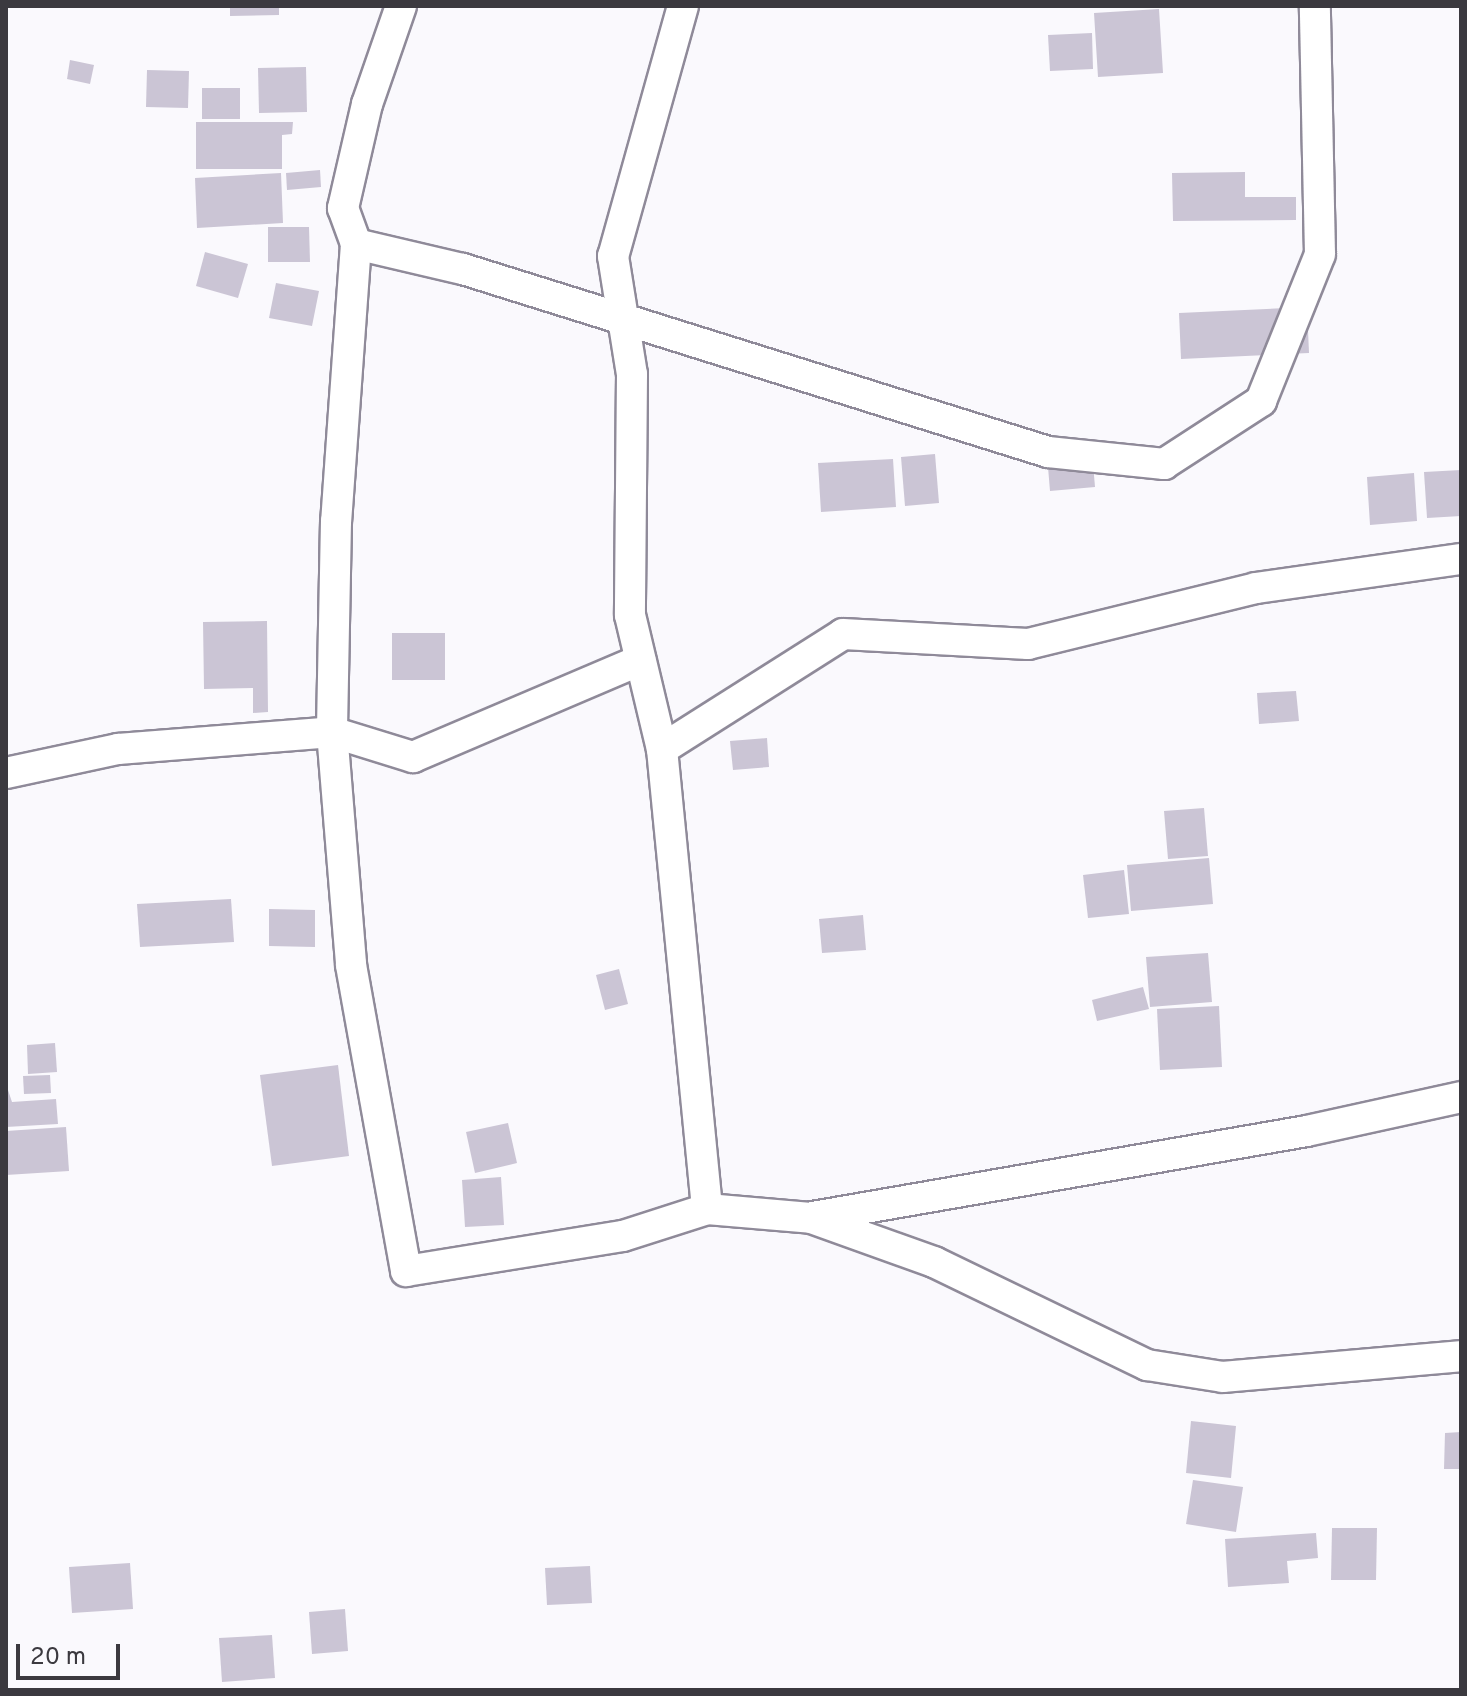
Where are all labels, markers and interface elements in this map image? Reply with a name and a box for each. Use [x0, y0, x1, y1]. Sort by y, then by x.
scale bar [20, 1628, 124, 1678]
text: 20 m [30, 1643, 86, 1673]

